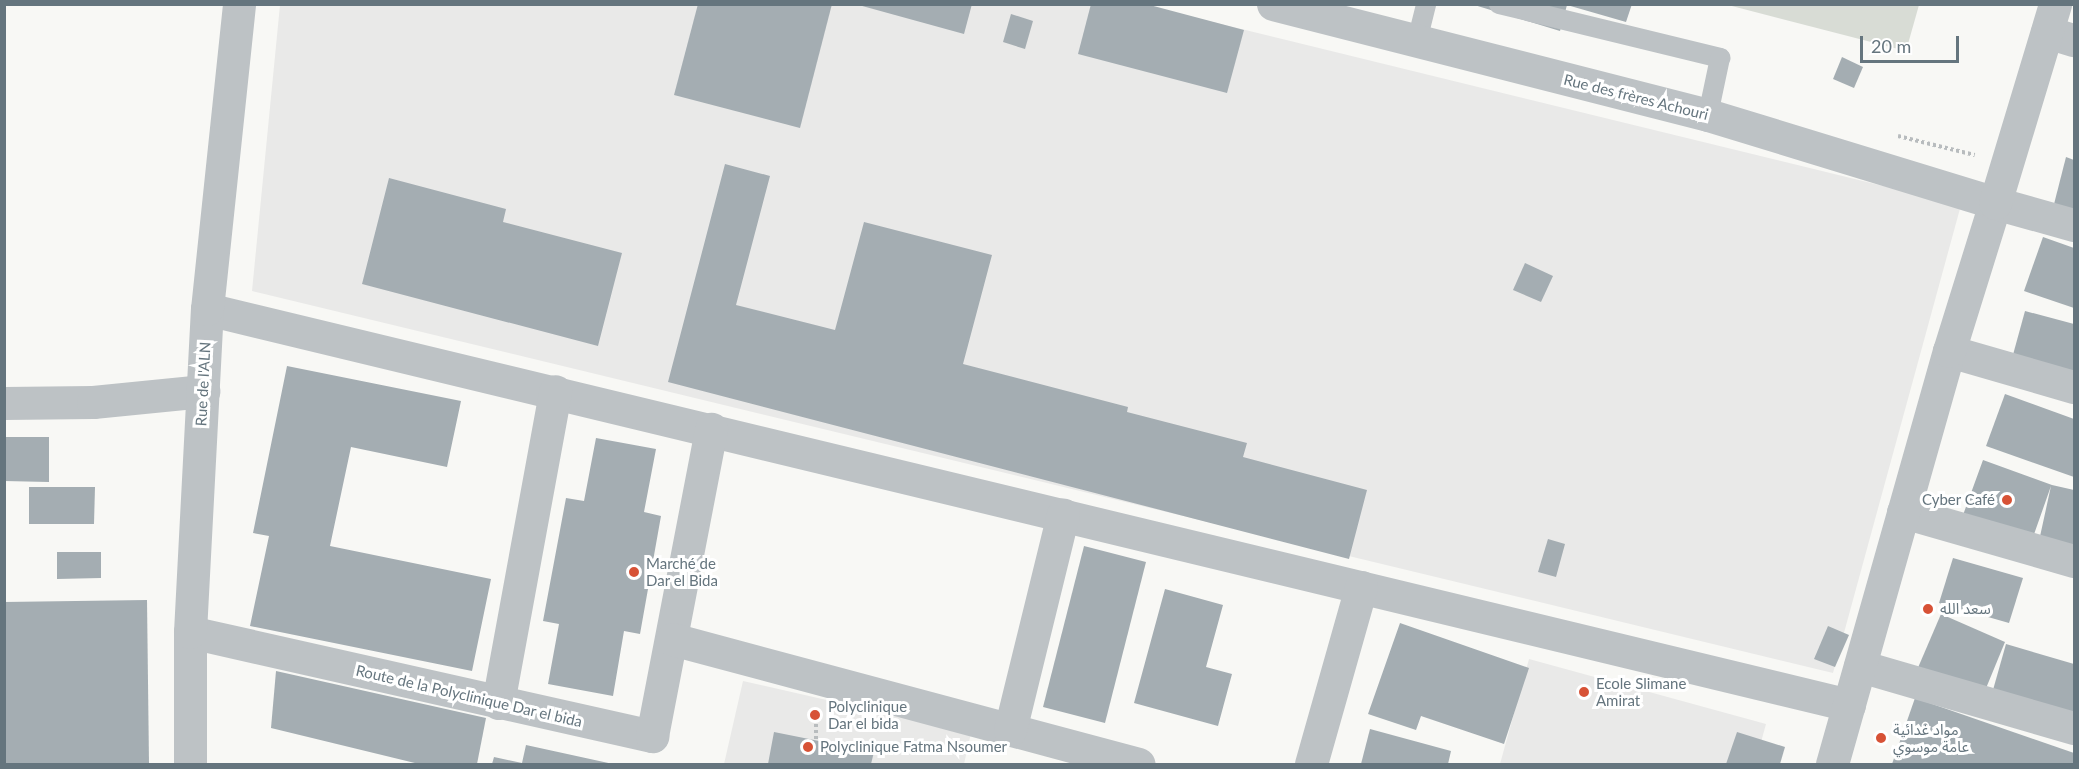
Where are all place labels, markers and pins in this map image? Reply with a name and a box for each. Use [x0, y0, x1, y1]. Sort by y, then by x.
place label: Cyber Café [1922, 491, 1995, 509]
marker: Cyber Café [2000, 493, 2014, 507]
place label: Marché de Dar el Bida [646, 554, 718, 589]
marker: Marché de Dar el Bida [627, 565, 641, 579]
place label: سعد الله [1940, 600, 1991, 618]
marker: سعد الله [1921, 602, 1935, 616]
place label: Ecole Slimane Amirat [1596, 674, 1686, 709]
marker: Ecole Slimane Amirat [1577, 685, 1591, 699]
place label: Polyclinique Dar el bida [828, 697, 907, 732]
marker: Polyclinique Dar el bida [806, 706, 824, 724]
place label: مواد غدائية عامة موسوي [1893, 720, 1969, 755]
marker: مواد غدائية عامة موسوي [1874, 731, 1888, 745]
place label: Polyclinique Fatma Nsoumer [820, 738, 1007, 756]
marker: Polyclinique Fatma Nsoumer [801, 740, 815, 754]

